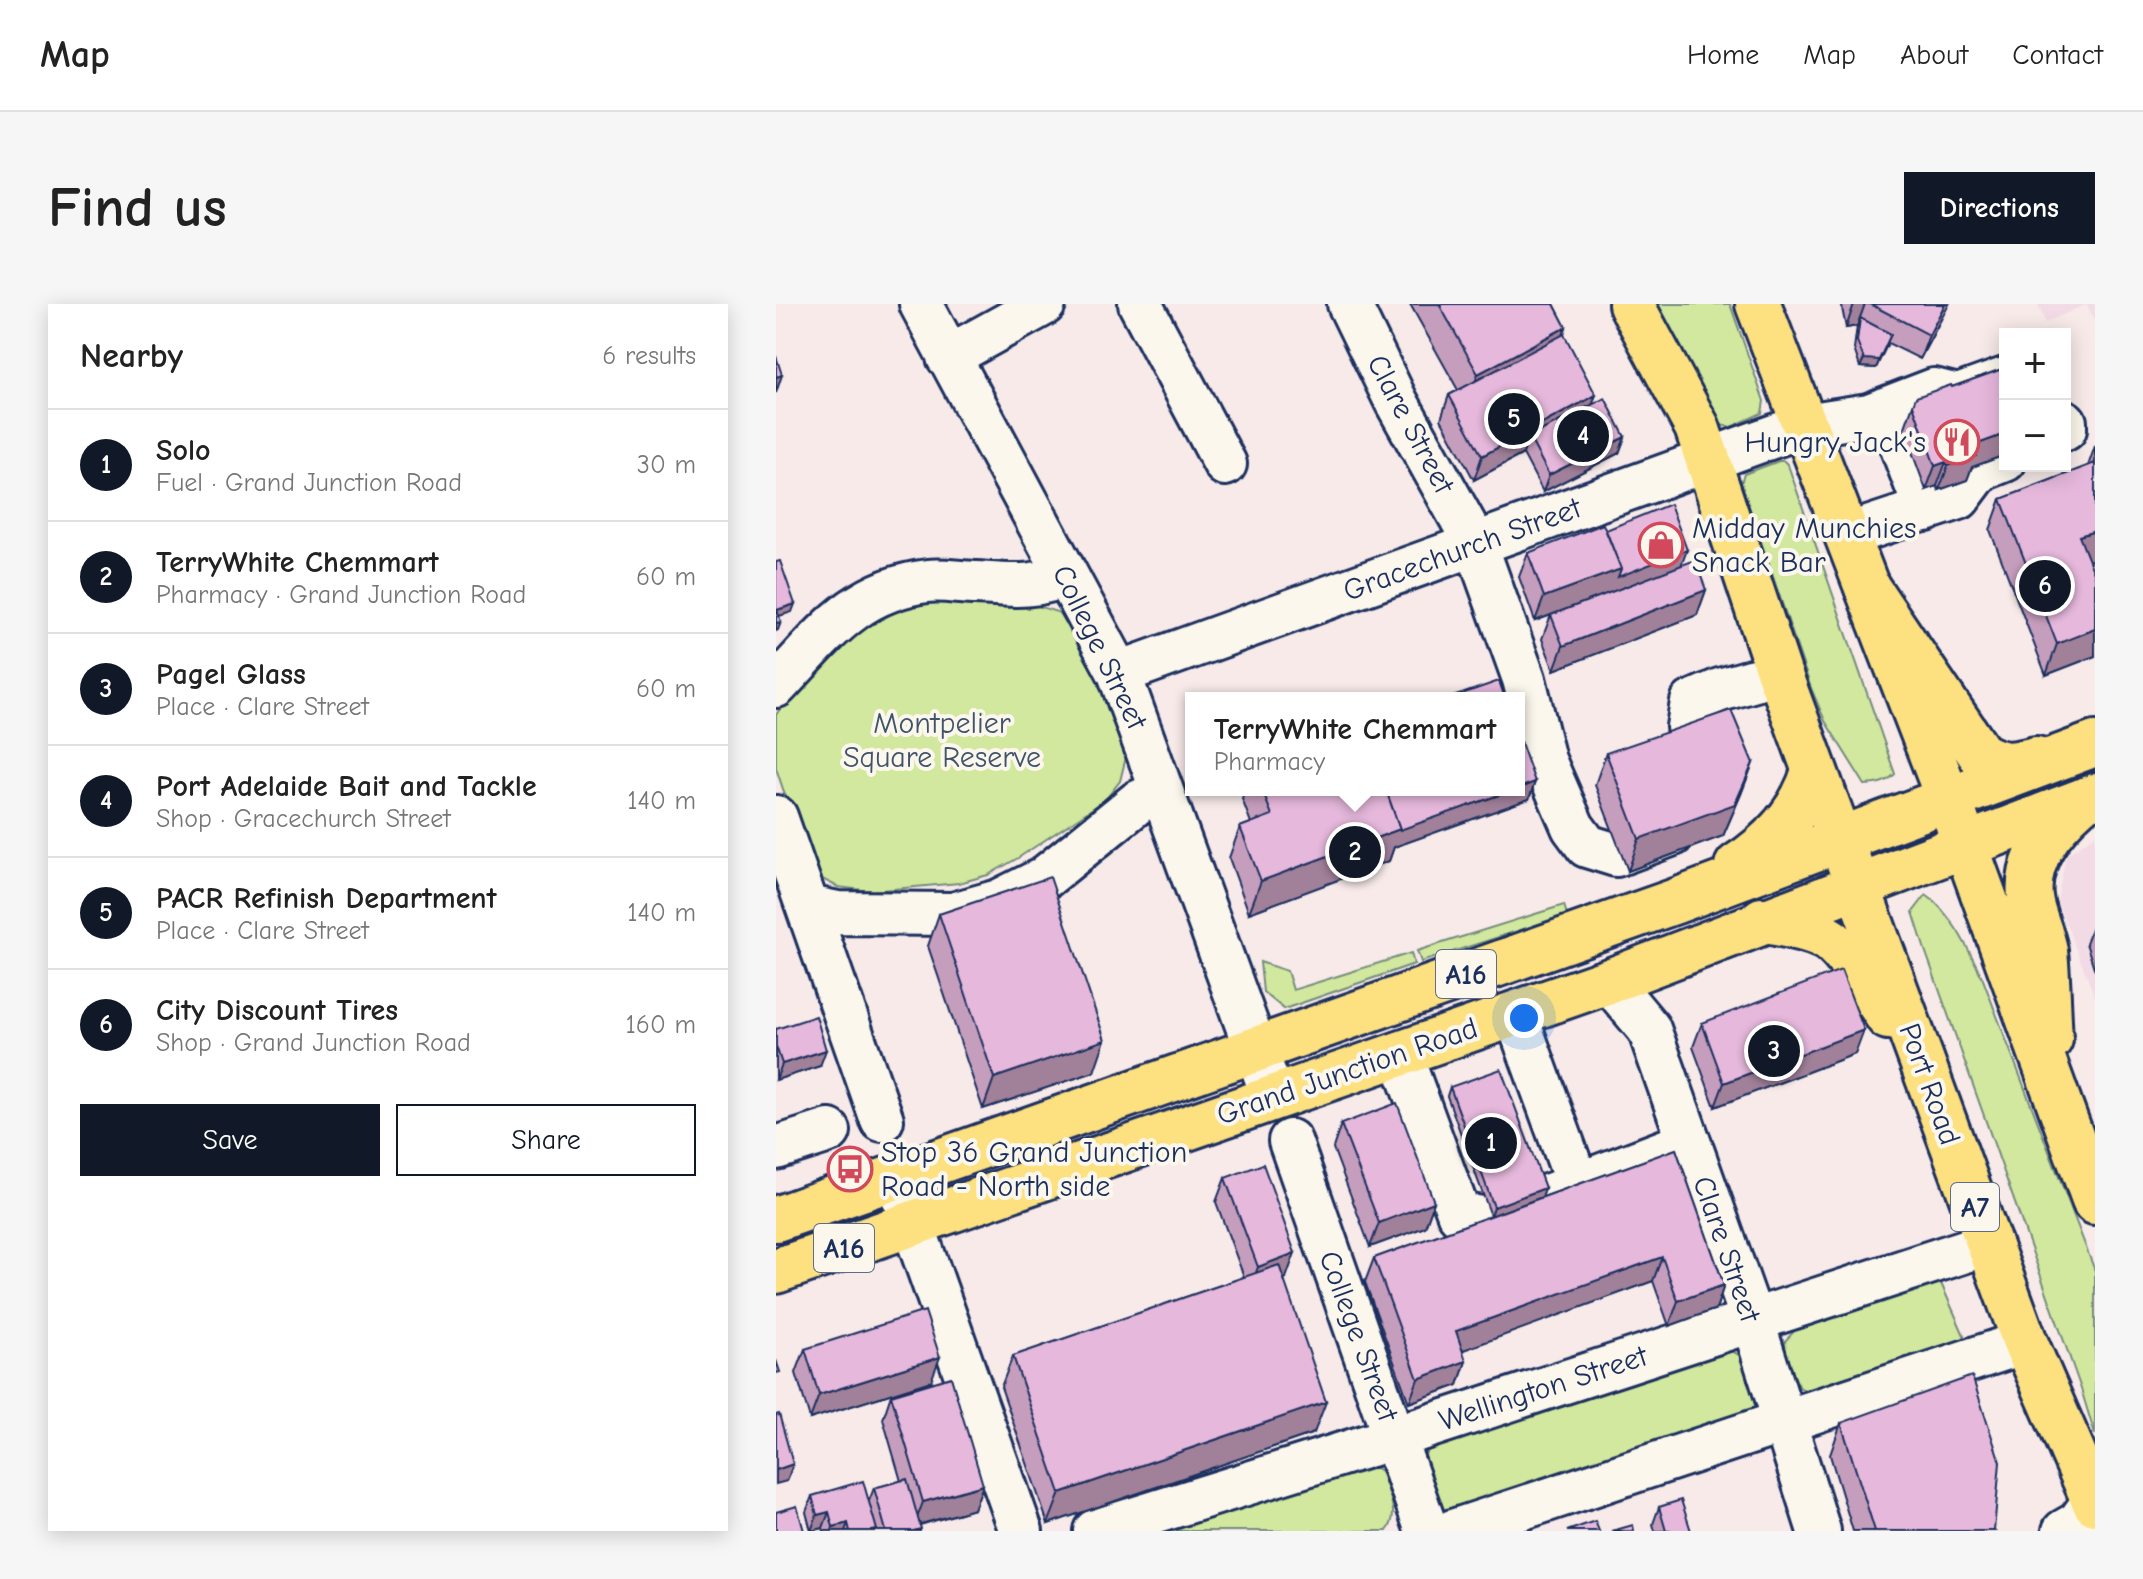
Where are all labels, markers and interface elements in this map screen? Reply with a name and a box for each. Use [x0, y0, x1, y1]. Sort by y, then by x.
text: Map [40, 33, 110, 77]
text: Home [1687, 39, 1759, 71]
text: Map [1803, 39, 1856, 71]
text: About [1900, 39, 1968, 71]
text: Contact [2012, 39, 2103, 71]
button: Directions [1904, 172, 2095, 244]
text: Find us [48, 176, 227, 240]
map controls [1999, 328, 2071, 472]
button: + [1999, 328, 2071, 400]
text: Nearby [80, 336, 183, 376]
text: 6 results [602, 341, 696, 371]
street label: Clare Street [1359, 349, 1462, 501]
pin: 5 [1488, 389, 1540, 449]
button: − [1999, 400, 2071, 472]
pin: 4 [1557, 406, 1609, 466]
restaurant icon: Hungry Jack's [1933, 418, 1981, 466]
place label: Hungry Jack's [1745, 425, 1926, 460]
text: Solo [156, 433, 210, 468]
text: 1 [101, 450, 111, 480]
text: 30 m [637, 450, 696, 480]
text: Fuel · Grand Junction Road [156, 468, 462, 498]
street label: Gracechurch Street [1339, 490, 1587, 609]
place label: Midday Munchies Snack Bar [1692, 511, 1917, 580]
shop icon: Midday Munchies Snack Bar [1637, 521, 1685, 569]
text: TerryWhite Chemmart [156, 545, 439, 580]
pin: 6 [2019, 556, 2071, 616]
street label: College Street [1045, 559, 1155, 736]
text: 2 [100, 562, 112, 592]
text: 60 m [636, 562, 696, 592]
text: Pharmacy · Grand Junction Road [156, 580, 526, 610]
text: Pagel Glass [156, 657, 306, 692]
text: 3 [100, 674, 112, 704]
text: 60 m [636, 674, 696, 704]
text: Place · Clare Street [156, 692, 369, 722]
popup [1185, 692, 1525, 796]
park label: Montpelier Square Reserve [843, 706, 1041, 775]
text: TerryWhite Chemmart [1214, 712, 1496, 747]
text: Pharmacy [1214, 747, 1325, 777]
text: Port Adelaide Bait and Tackle [156, 769, 537, 804]
text: 4 [100, 786, 112, 816]
text: 140 m [627, 786, 696, 816]
text: Shop · Gracechurch Street [156, 804, 451, 834]
pin: 2 [1329, 822, 1381, 882]
text: PACR Refinish Department [156, 881, 497, 916]
text: 5 [99, 898, 113, 928]
text: 140 m [627, 898, 696, 928]
text: Place · Clare Street [156, 916, 369, 946]
road number: A16 [1436, 950, 1496, 998]
text: City Discount Tires [156, 993, 398, 1028]
your location [1504, 998, 1544, 1038]
text: 6 [99, 1010, 113, 1040]
text: 160 m [626, 1010, 696, 1040]
street label: Grand Junction Road [1212, 1010, 1482, 1133]
street label: Port Road [1891, 1019, 1968, 1150]
pin: 3 [1748, 1021, 1800, 1081]
text: Shop · Grand Junction Road [156, 1028, 471, 1058]
button: Save [80, 1104, 380, 1176]
button: Share [396, 1104, 696, 1176]
pin: 1 [1465, 1113, 1517, 1173]
place label: Stop 36 Grand Junction Road - North side [881, 1135, 1187, 1204]
bus stop icon: Stop 36 Grand Junction Road - North side [826, 1145, 874, 1193]
street label: Clare Street [1685, 1172, 1768, 1328]
road number: A7 [1951, 1183, 1999, 1231]
road number: A16 [814, 1224, 874, 1272]
street label: College Street [1312, 1246, 1406, 1427]
street label: Wellington Street [1435, 1338, 1653, 1439]

